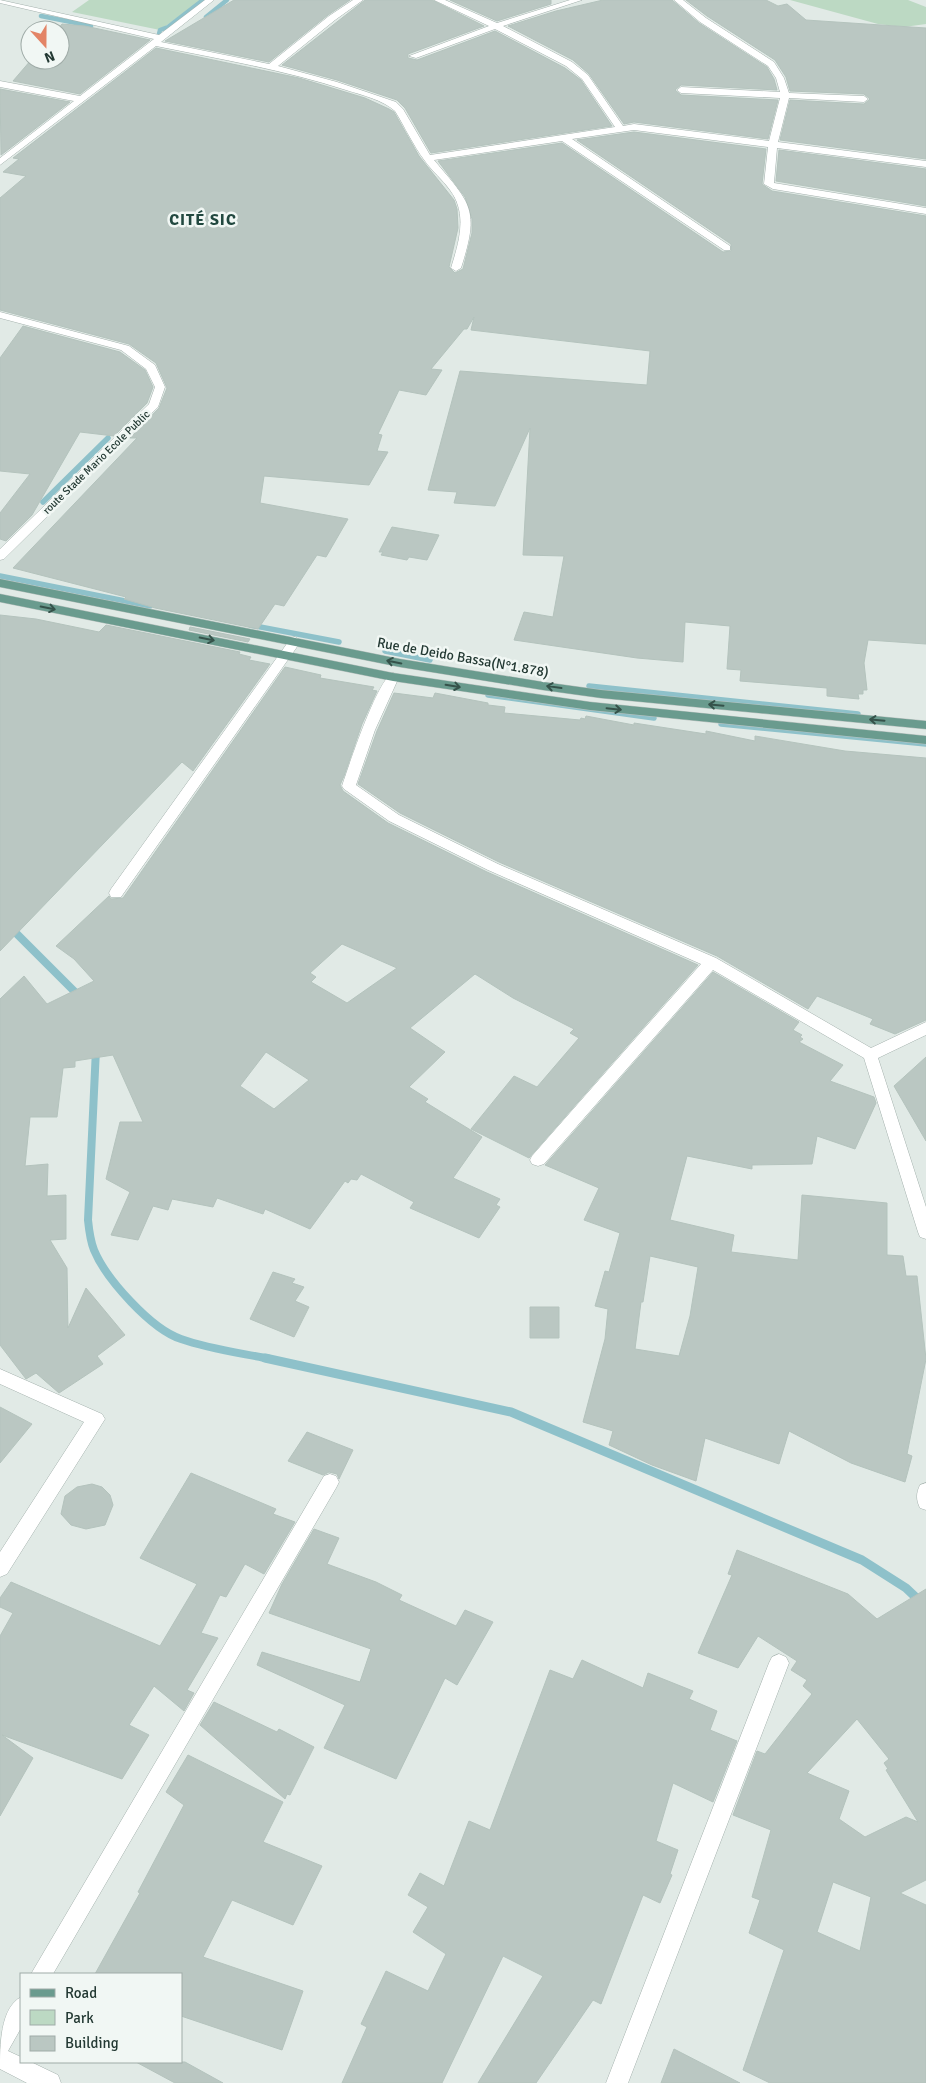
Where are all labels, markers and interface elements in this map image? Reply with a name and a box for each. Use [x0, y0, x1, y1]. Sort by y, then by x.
north arrow [20, 20, 70, 70]
text: N [42, 47, 57, 66]
district label: CITÉ SIC [169, 210, 237, 230]
street label: route Stade Mario Ecole Public [40, 408, 153, 517]
one-way arrow [39, 603, 55, 613]
one-way arrow [199, 634, 215, 644]
street label: Rue de Deido Bassa(N°1.878) [376, 634, 550, 681]
one-way arrow [386, 656, 402, 666]
one-way arrow [444, 681, 460, 691]
one-way arrow [547, 682, 563, 692]
one-way arrow [708, 700, 724, 710]
one-way arrow [605, 704, 621, 714]
one-way arrow [870, 715, 886, 725]
legend [20, 1973, 182, 2063]
text: Road [65, 1984, 97, 2002]
text: Park [65, 2009, 94, 2027]
text: Building [65, 2034, 119, 2052]

